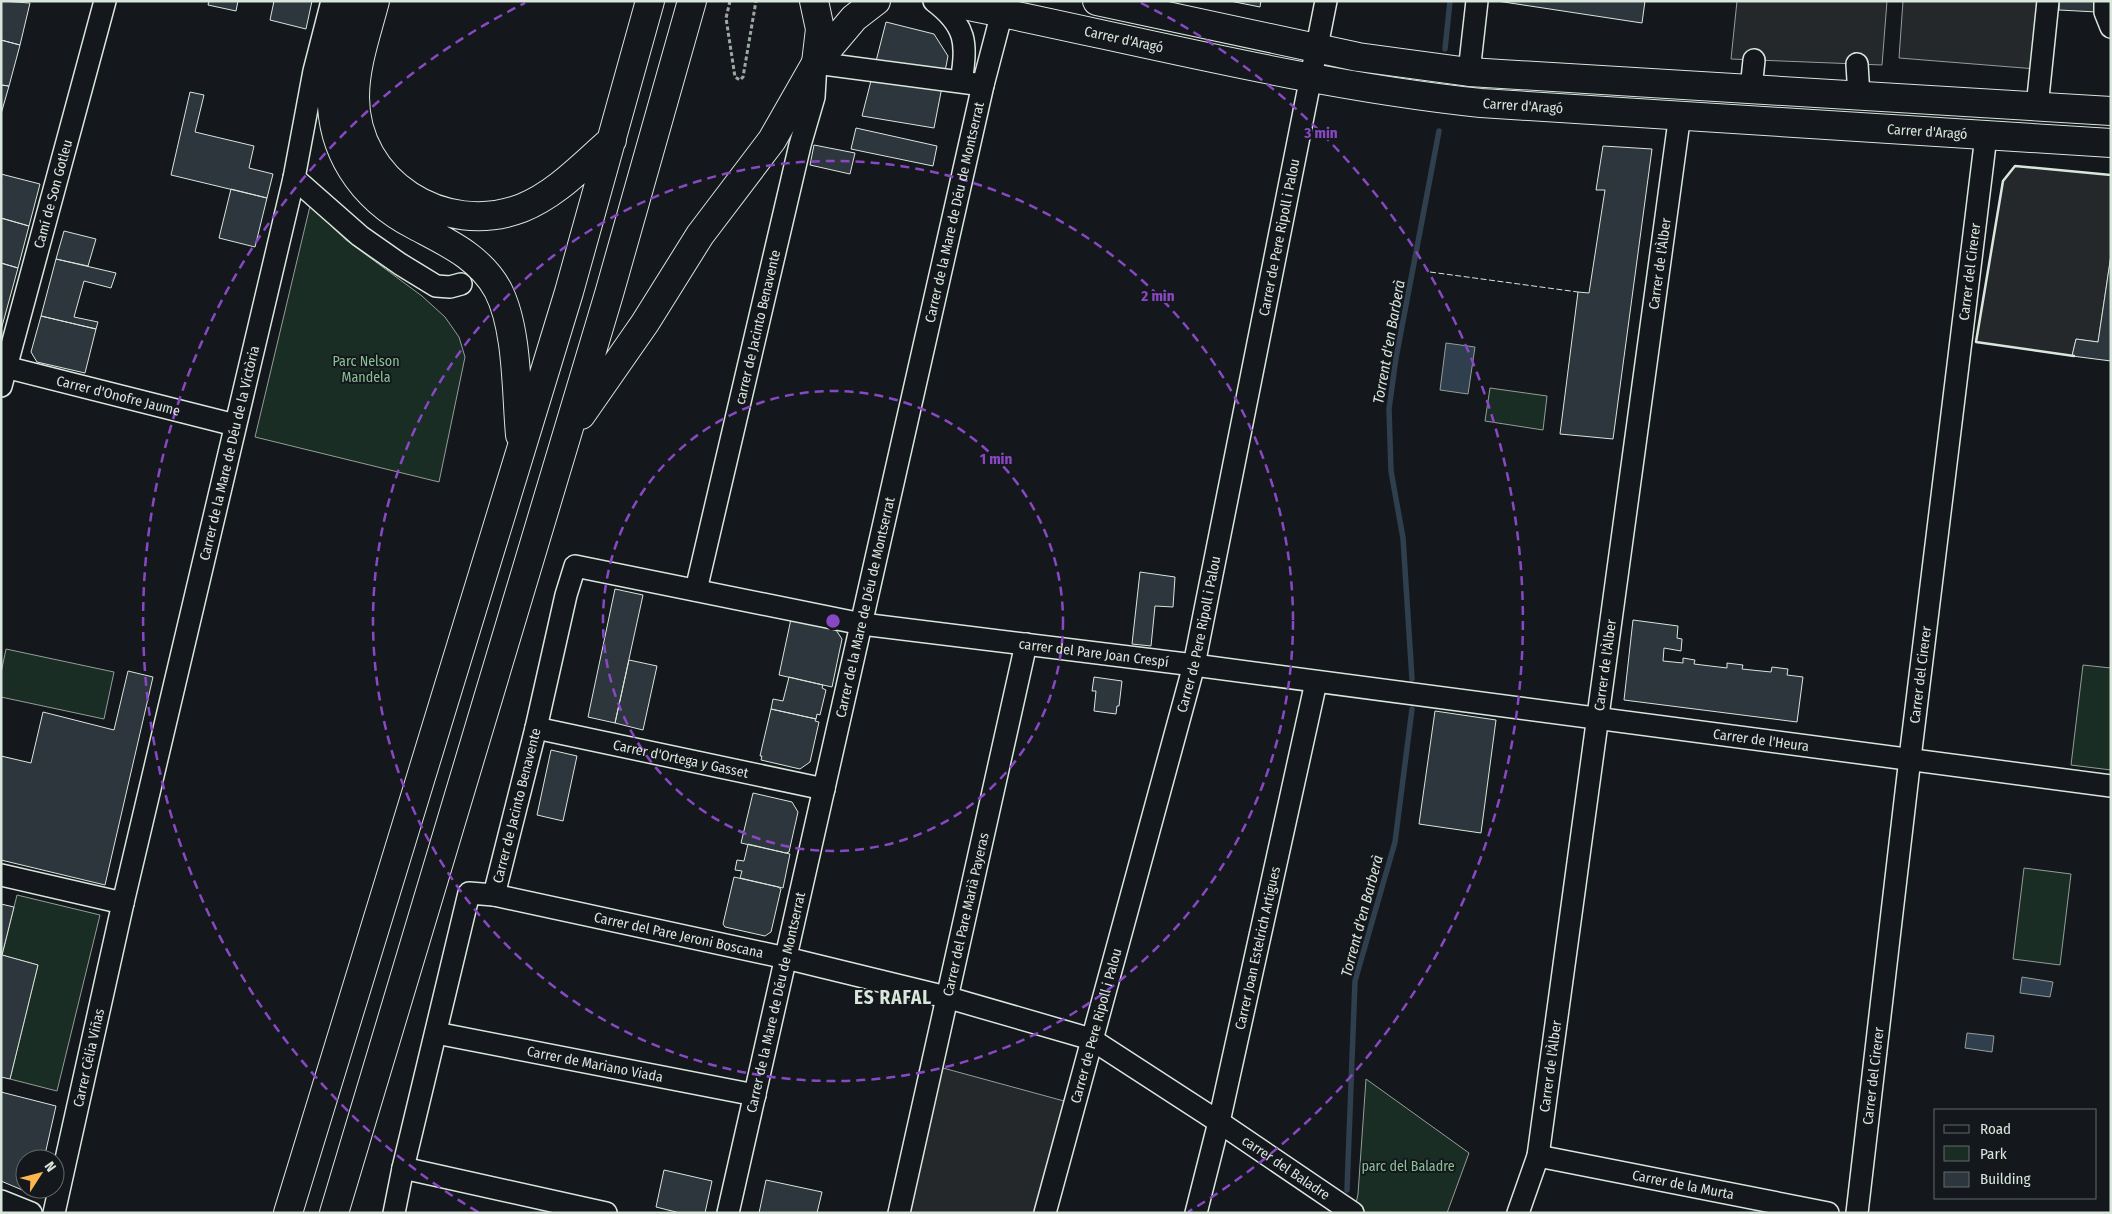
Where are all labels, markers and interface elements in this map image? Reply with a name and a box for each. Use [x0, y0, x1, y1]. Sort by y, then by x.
street label: Carrer d'Aragó [1083, 22, 1165, 56]
street label: Carrer d'Aragó [1482, 95, 1564, 117]
street label: Carrer de la Mare de Déu de Montserrat [921, 100, 987, 324]
street label: Carrer d'Aragó [1886, 120, 1968, 142]
text: 3 min [1303, 124, 1338, 142]
street label: Camí de Son Gotleu [30, 138, 76, 250]
street label: Carrer de Pere Ripoll i Palou [1255, 157, 1303, 317]
street label: Carrer de l'Àlber [1645, 217, 1674, 311]
street label: Carrer del Cirerer [1955, 222, 1984, 321]
street label: carrer de Jacinto Benavente [731, 248, 784, 406]
water label: Torrent d'en Barberà [1369, 279, 1409, 405]
text: 2 min [1140, 287, 1175, 305]
street label: Carrer de la Mare de Déu de la Victòria [196, 344, 263, 562]
park label: Parc Nelson Mandela [332, 353, 400, 386]
street label: Carrer d'Onofre Jaume [55, 372, 182, 419]
text: 1 min [980, 450, 1012, 468]
street label: Carrer de la Mare de Déu de Montserrat [832, 495, 898, 719]
street label: Carrer de Pere Ripoll i Palou [1173, 554, 1224, 714]
centre of rings [824, 612, 842, 630]
street label: Carrer de l'Àlber [1590, 618, 1620, 712]
street label: Carrer del Cirerer [1906, 625, 1935, 724]
street label: carrer del Pare Joan Crespí [1018, 635, 1170, 670]
street label: Carrer de l'Heura [1712, 725, 1810, 755]
street label: Carrer de Jacinto Benavente [489, 726, 544, 885]
street label: Carrer d'Ortega y Gasset [612, 736, 750, 781]
street label: Carrer del Pare Marià Payeras [939, 831, 992, 998]
water label: Torrent d'en Barberà [1337, 853, 1387, 979]
street label: Carrer Joan Estelrich Artigues [1231, 865, 1284, 1031]
street label: Carrer de la Mare de Déu de Montserrat [742, 890, 809, 1114]
street label: Carrer del Pare Jeroni Boscana [592, 908, 765, 961]
street label: Carrer de Pere Ripoll i Palou [1067, 946, 1125, 1105]
district label: ES RAFAL [854, 986, 932, 1009]
street label: Carrer Cèlia Viñas [69, 1007, 108, 1109]
street label: Carrer de l'Àlber [1536, 1019, 1565, 1113]
street label: Carrer del Cirerer [1859, 1026, 1887, 1126]
street label: Carrer de Mariano Viada [526, 1042, 665, 1085]
legend [1934, 1109, 2097, 1199]
text: Road [1980, 1120, 2011, 1138]
street label: carrer del Baladre [1239, 1132, 1333, 1203]
text: Park [1980, 1145, 2007, 1163]
north arrow [15, 1149, 65, 1199]
text: N [41, 1158, 59, 1175]
park label: parc del Baladre [1361, 1158, 1455, 1175]
street label: Carrer de la Murta [1631, 1166, 1736, 1203]
text: Building [1980, 1170, 2031, 1188]

